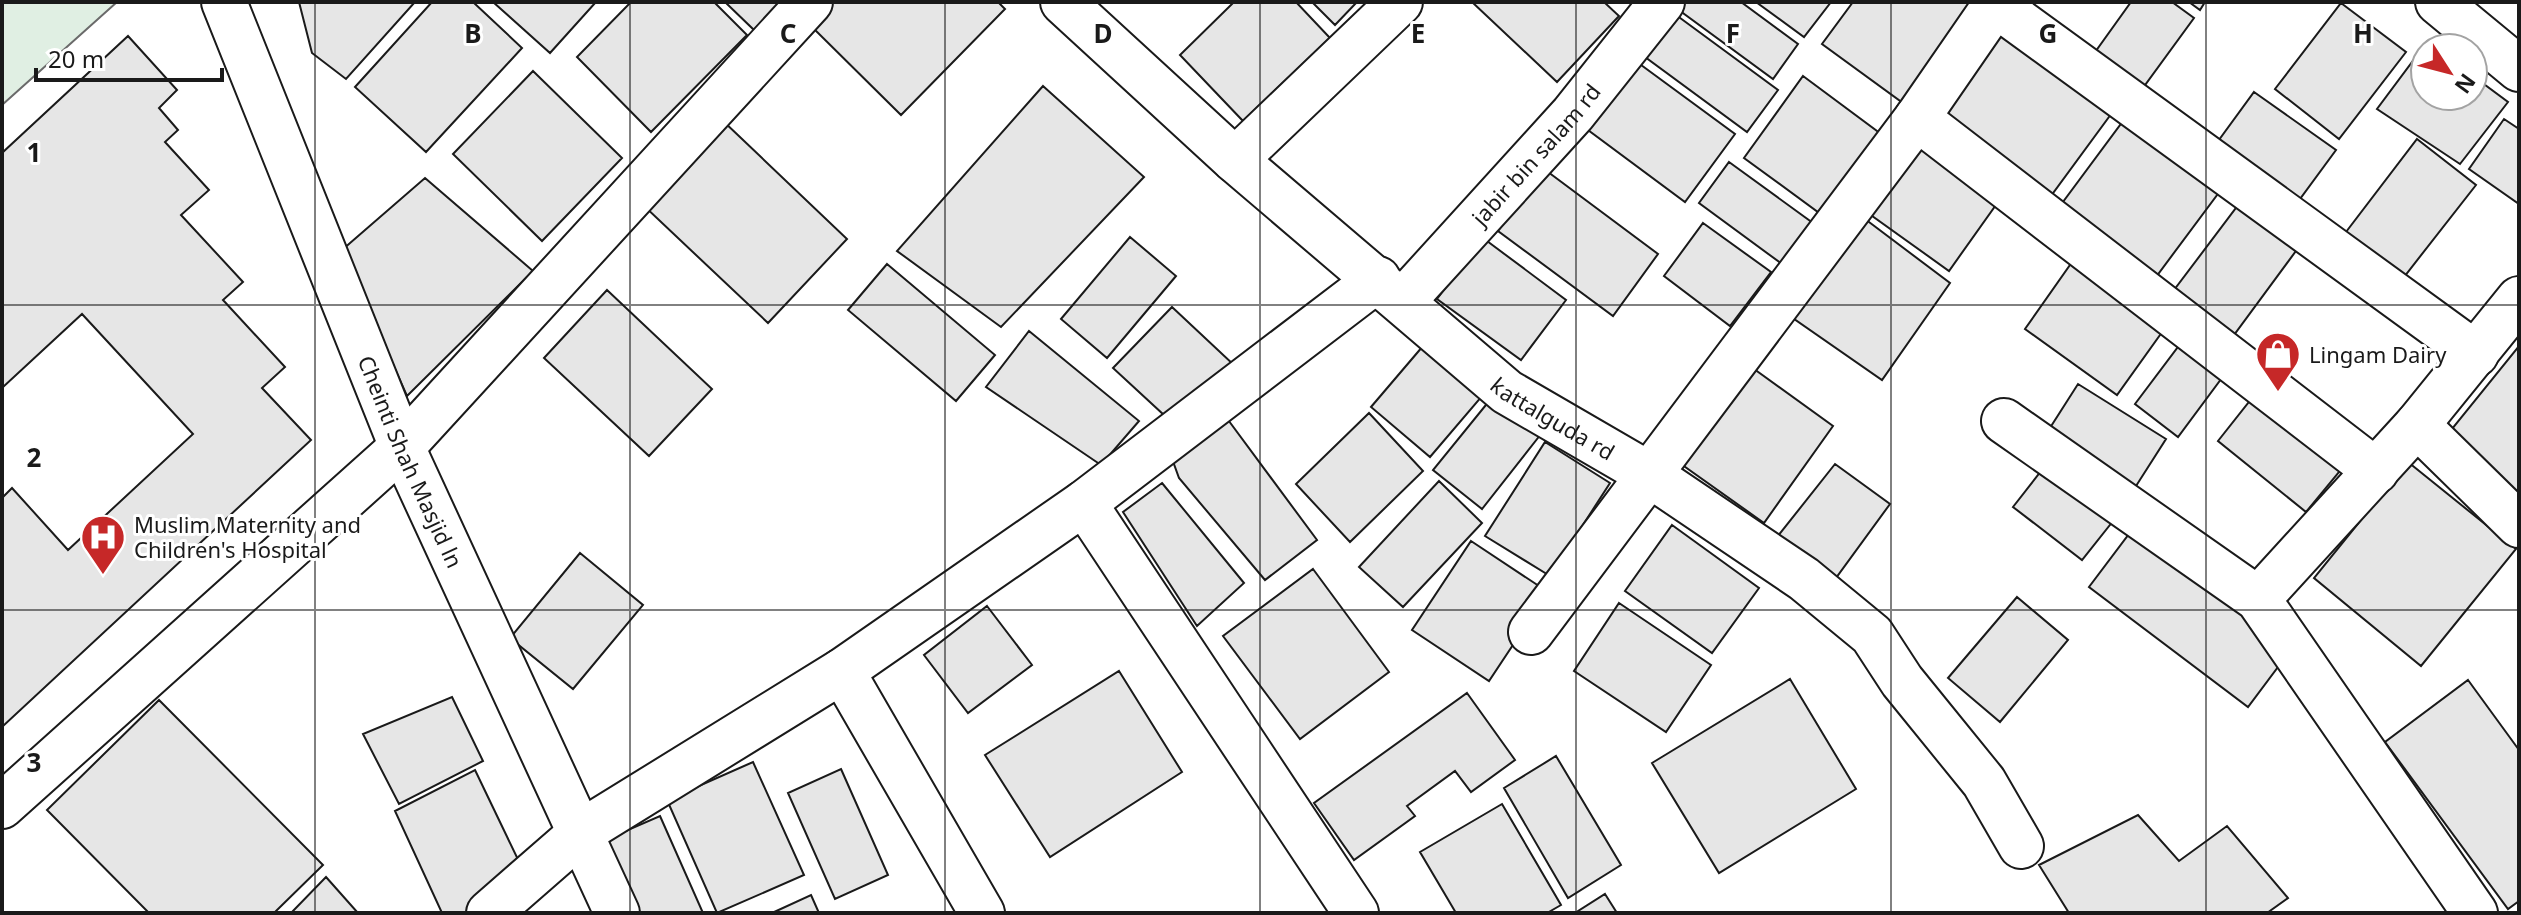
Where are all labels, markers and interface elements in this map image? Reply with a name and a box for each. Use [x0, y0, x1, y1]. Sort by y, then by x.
text: B [464, 15, 482, 51]
text: C [780, 15, 796, 51]
text: D [1093, 15, 1113, 51]
text: E [1411, 15, 1425, 51]
text: F [1726, 15, 1740, 51]
text: G [2039, 15, 2057, 51]
text: H [2353, 15, 2373, 51]
scale bar [36, 32, 222, 82]
north arrow [2409, 32, 2489, 112]
text: 20 m [48, 42, 104, 75]
text: N [2449, 68, 2483, 100]
street label: jabir bin salam rd [1463, 77, 1607, 233]
text: 1 [27, 134, 41, 170]
shop icon: Lingam Dairy [2254, 330, 2302, 393]
place label: Lingam Dairy [2309, 339, 2447, 369]
street label: Cheinti Shah Masjid ln [352, 351, 471, 572]
street label: kattalguda rd [1485, 370, 1620, 466]
text: 2 [27, 439, 42, 475]
place label: Muslim Maternity and Children's Hospital [134, 509, 361, 564]
hospital icon: Muslim Maternity and Children's Hospital [79, 513, 127, 576]
text: 3 [27, 744, 41, 780]

